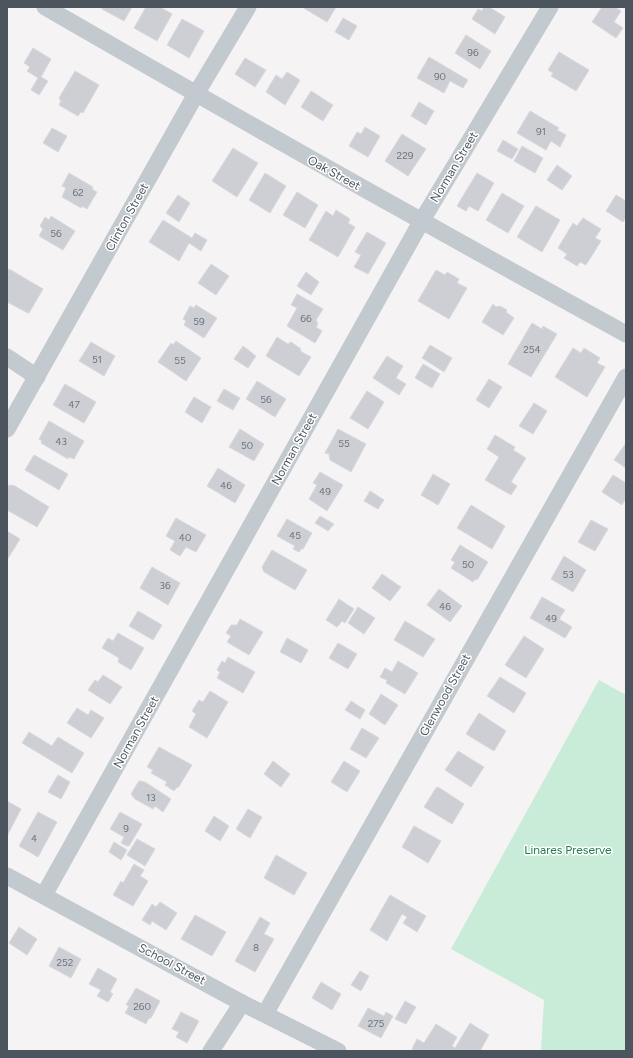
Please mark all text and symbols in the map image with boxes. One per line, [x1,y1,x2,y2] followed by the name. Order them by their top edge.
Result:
[467,46,479,59] house number: 96
[434,70,446,83] house number: 90
[536,125,546,138] house number: 91
[427,129,481,205] street label: Norman Street
[397,149,414,162] house number: 229
[305,153,363,193] street label: Oak Street
[103,180,152,253] street label: Clinton Street
[72,186,84,199] house number: 62
[50,227,62,240] house number: 56
[300,312,312,325] house number: 66
[193,315,205,328] house number: 59
[523,343,541,356] house number: 254
[92,353,102,366] house number: 51
[174,354,186,367] house number: 55
[260,393,272,406] house number: 56
[68,398,80,411] house number: 47
[269,410,320,487] street label: Norman Street
[55,435,67,448] house number: 43
[338,437,350,450] house number: 55
[241,439,253,452] house number: 50
[220,479,232,492] house number: 46
[319,485,331,498] house number: 49
[289,529,301,542] house number: 45
[179,531,191,544] house number: 40
[462,558,474,571] house number: 50
[562,568,574,581] house number: 53
[159,579,171,592] house number: 36
[439,600,451,613] house number: 46
[545,612,557,625] house number: 49
[417,651,474,738] street label: Glenwood Street
[111,693,162,770] street label: Norman Street
[146,791,156,804] house number: 13
[123,822,129,835] house number: 9
[31,832,37,845] house number: 4
[524,843,612,857] park label: Linares Preserve
[136,941,208,988] street label: School Street
[253,941,259,954] house number: 8
[57,956,73,969] house number: 252
[133,1000,151,1013] house number: 260
[368,1017,385,1030] house number: 275

